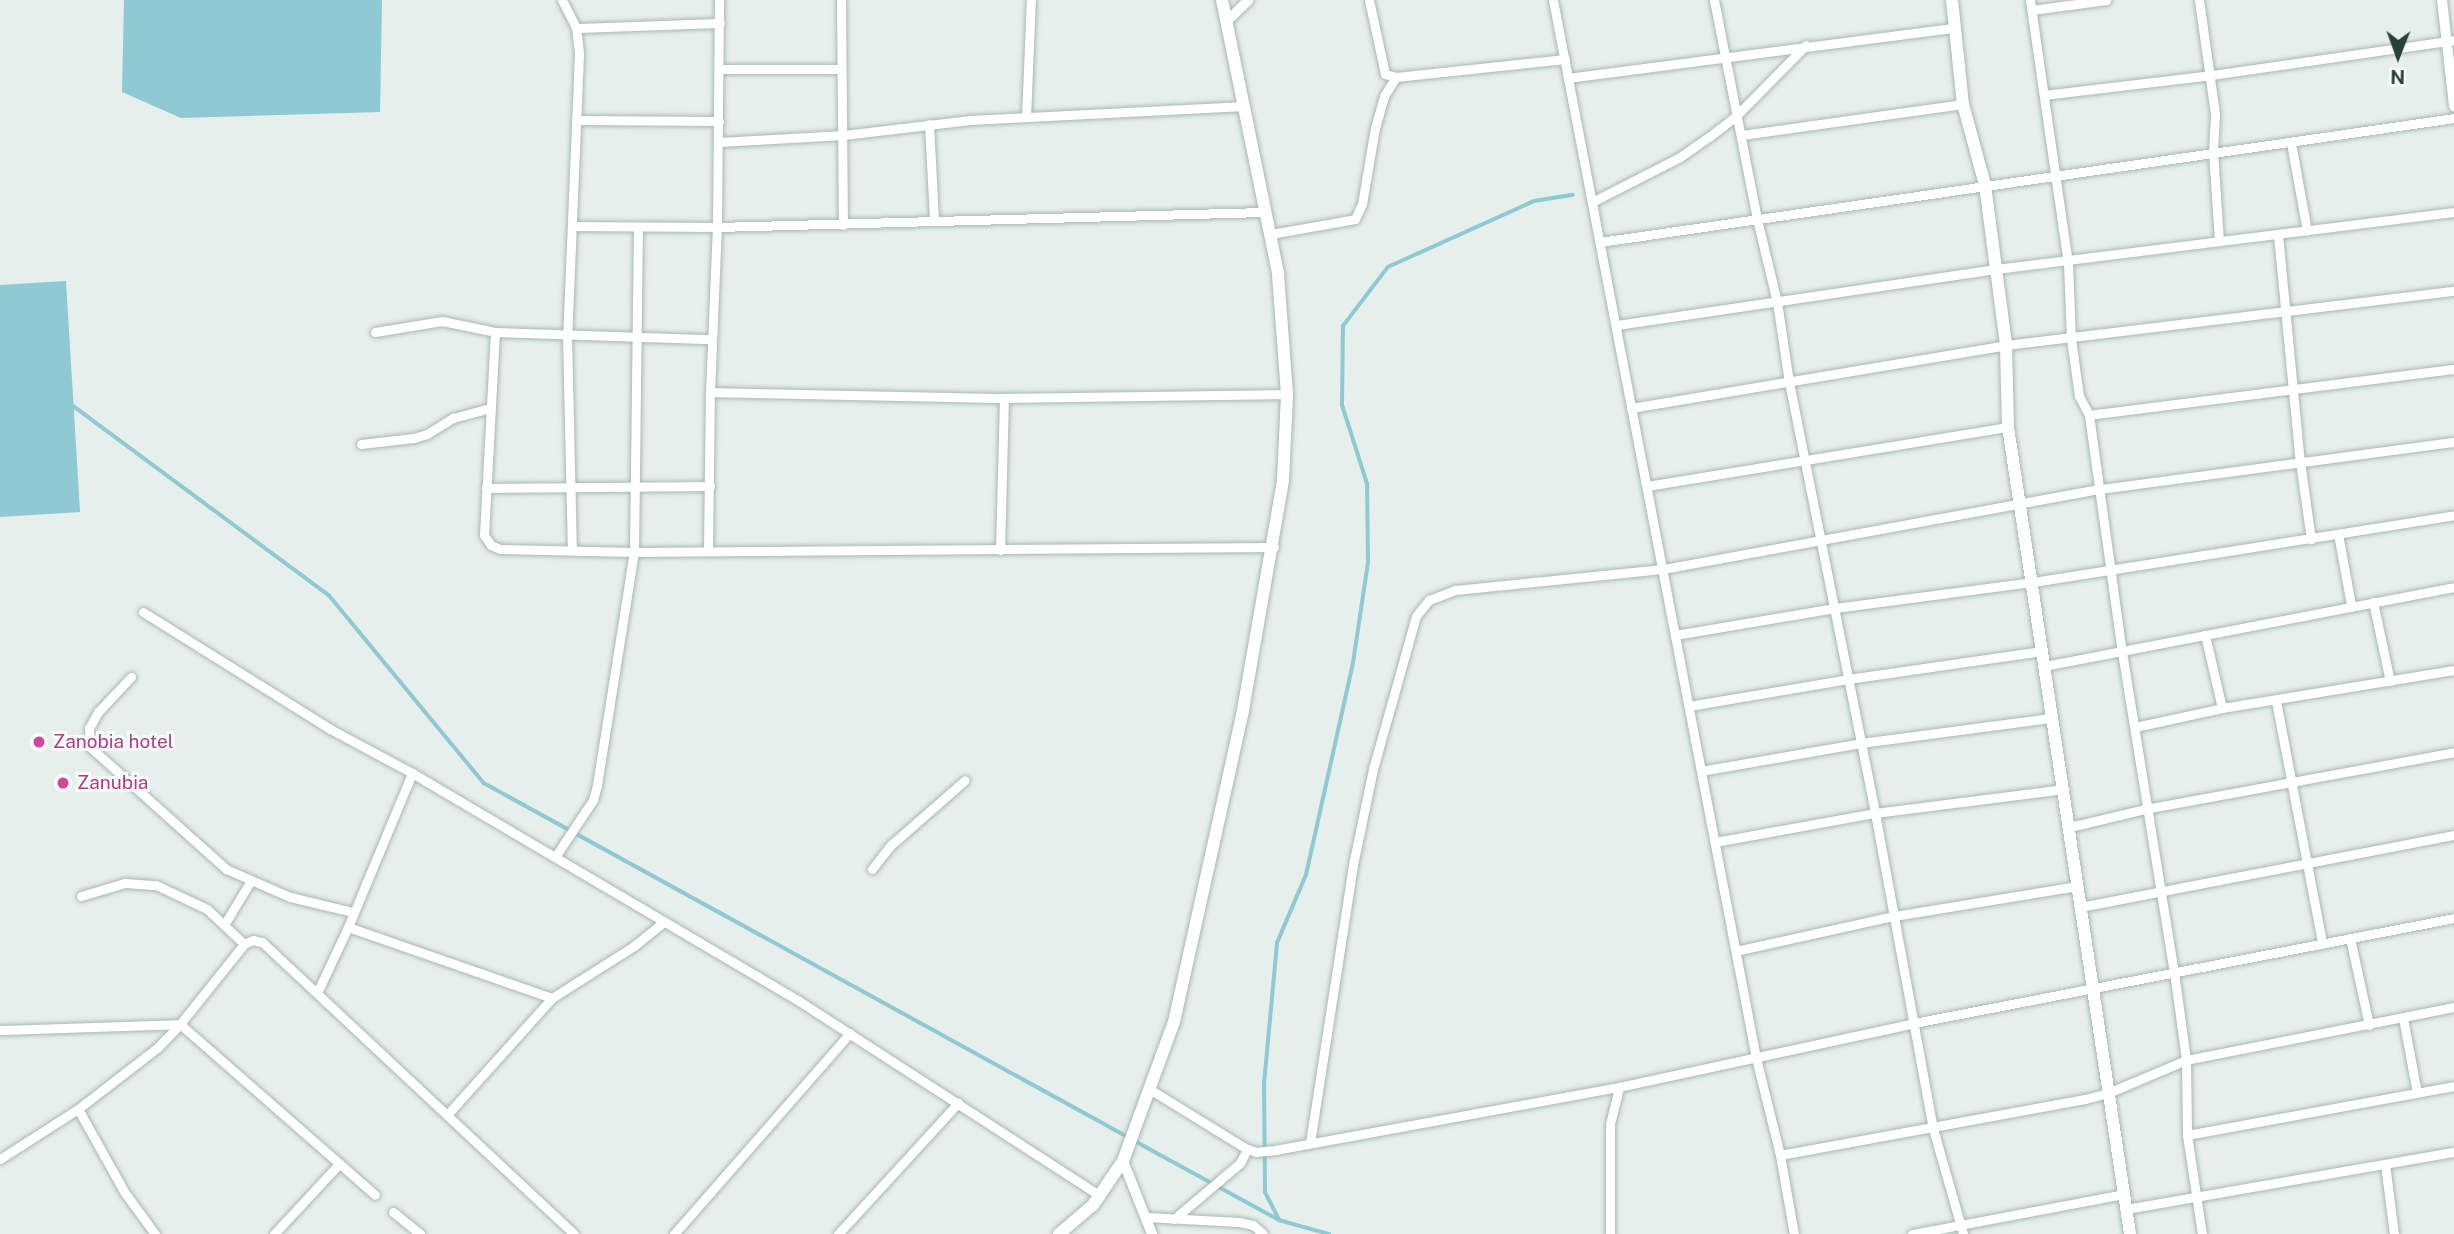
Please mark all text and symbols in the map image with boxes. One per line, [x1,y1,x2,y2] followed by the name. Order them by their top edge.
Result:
[2363,21,2433,91] north arrow
[2390,66,2405,88] text: N
[53,731,173,753] place label: Zanobia hotel
[31,734,47,750] marker: Zanobia hotel
[77,772,148,794] place label: Zanubia
[55,775,71,791] marker: Zanubia

